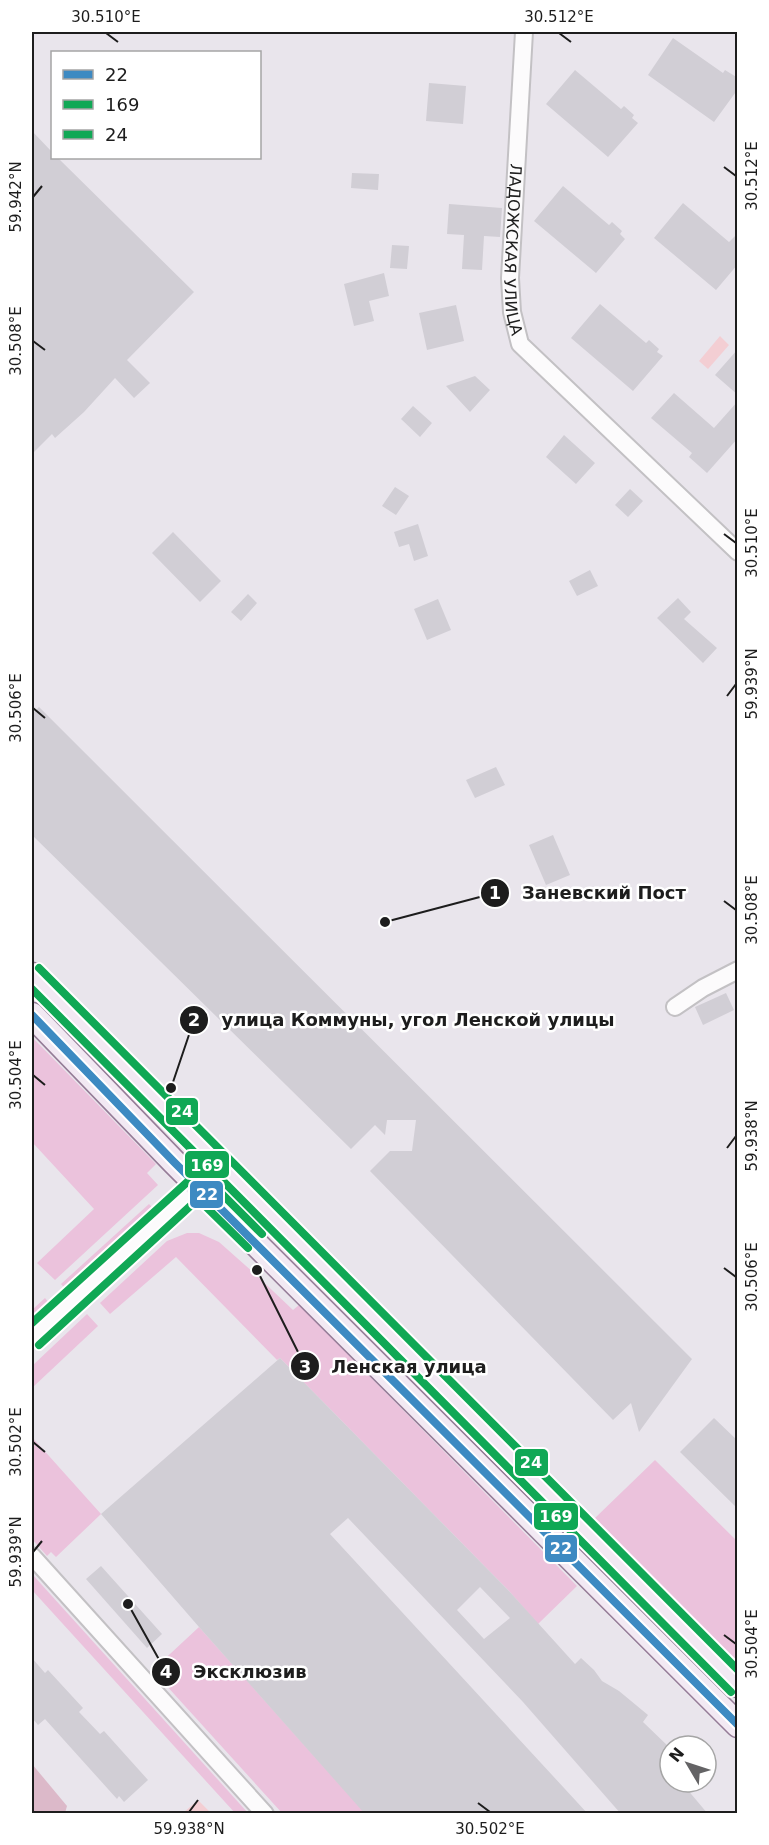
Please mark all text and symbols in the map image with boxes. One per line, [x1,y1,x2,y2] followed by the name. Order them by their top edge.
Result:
[71,8,141,26] text: 30.510°E
[524,8,594,26] text: 30.512°E
[51,51,261,159] legend
[105,64,128,85] text: 22
[105,94,139,115] text: 169
[105,124,128,145] text: 24
[743,141,761,211] text: 30.512°E
[7,161,25,233] text: 59.942°N
[500,163,527,337] street label: ЛАДОЖСКАЯ УЛИЦА
[7,306,25,376] text: 30.508°E
[743,508,761,578] text: 30.510°E
[743,648,761,720] text: 59.939°N
[7,673,25,743] text: 30.506°E
[480,875,698,911] callout: Заневский Пост
[743,875,761,945] text: 30.508°E
[489,882,501,903] text: 1
[522,882,687,903] text: Заневский Пост
[179,1002,626,1038] callout: улица Коммуны, угол Ленской улицы
[188,1009,200,1030] text: 2
[221,1009,615,1030] text: улица Коммуны, угол Ленской улицы
[7,1040,25,1110] text: 30.504°E
[165,1097,199,1126] line badge: 24
[743,1100,761,1172] text: 59.938°N
[171,1102,193,1121] text: 24
[184,1150,230,1179] line badge: 169
[190,1156,224,1175] text: 169
[189,1180,224,1209] line badge: 22
[196,1185,218,1204] text: 22
[743,1242,761,1312] text: 30.506°E
[290,1348,499,1384] callout: Ленская улица
[299,1356,311,1377] text: 3
[331,1356,487,1377] text: Ленская улица
[7,1407,25,1477] text: 30.502°E
[514,1448,549,1477] line badge: 24
[520,1453,542,1472] text: 24
[533,1502,579,1531] line badge: 169
[539,1507,573,1526] text: 169
[7,1516,25,1588] text: 59.939°N
[544,1534,578,1563] line badge: 22
[550,1539,572,1558] text: 22
[743,1609,761,1679] text: 30.504°E
[151,1654,319,1690] callout: Эксклюзив
[160,1661,172,1682] text: 4
[193,1661,307,1682] text: Эксклюзив
[658,1734,718,1794] north arrow
[665,1744,688,1766] text: N
[153,1820,225,1838] text: 59.938°N
[455,1820,525,1838] text: 30.502°E

